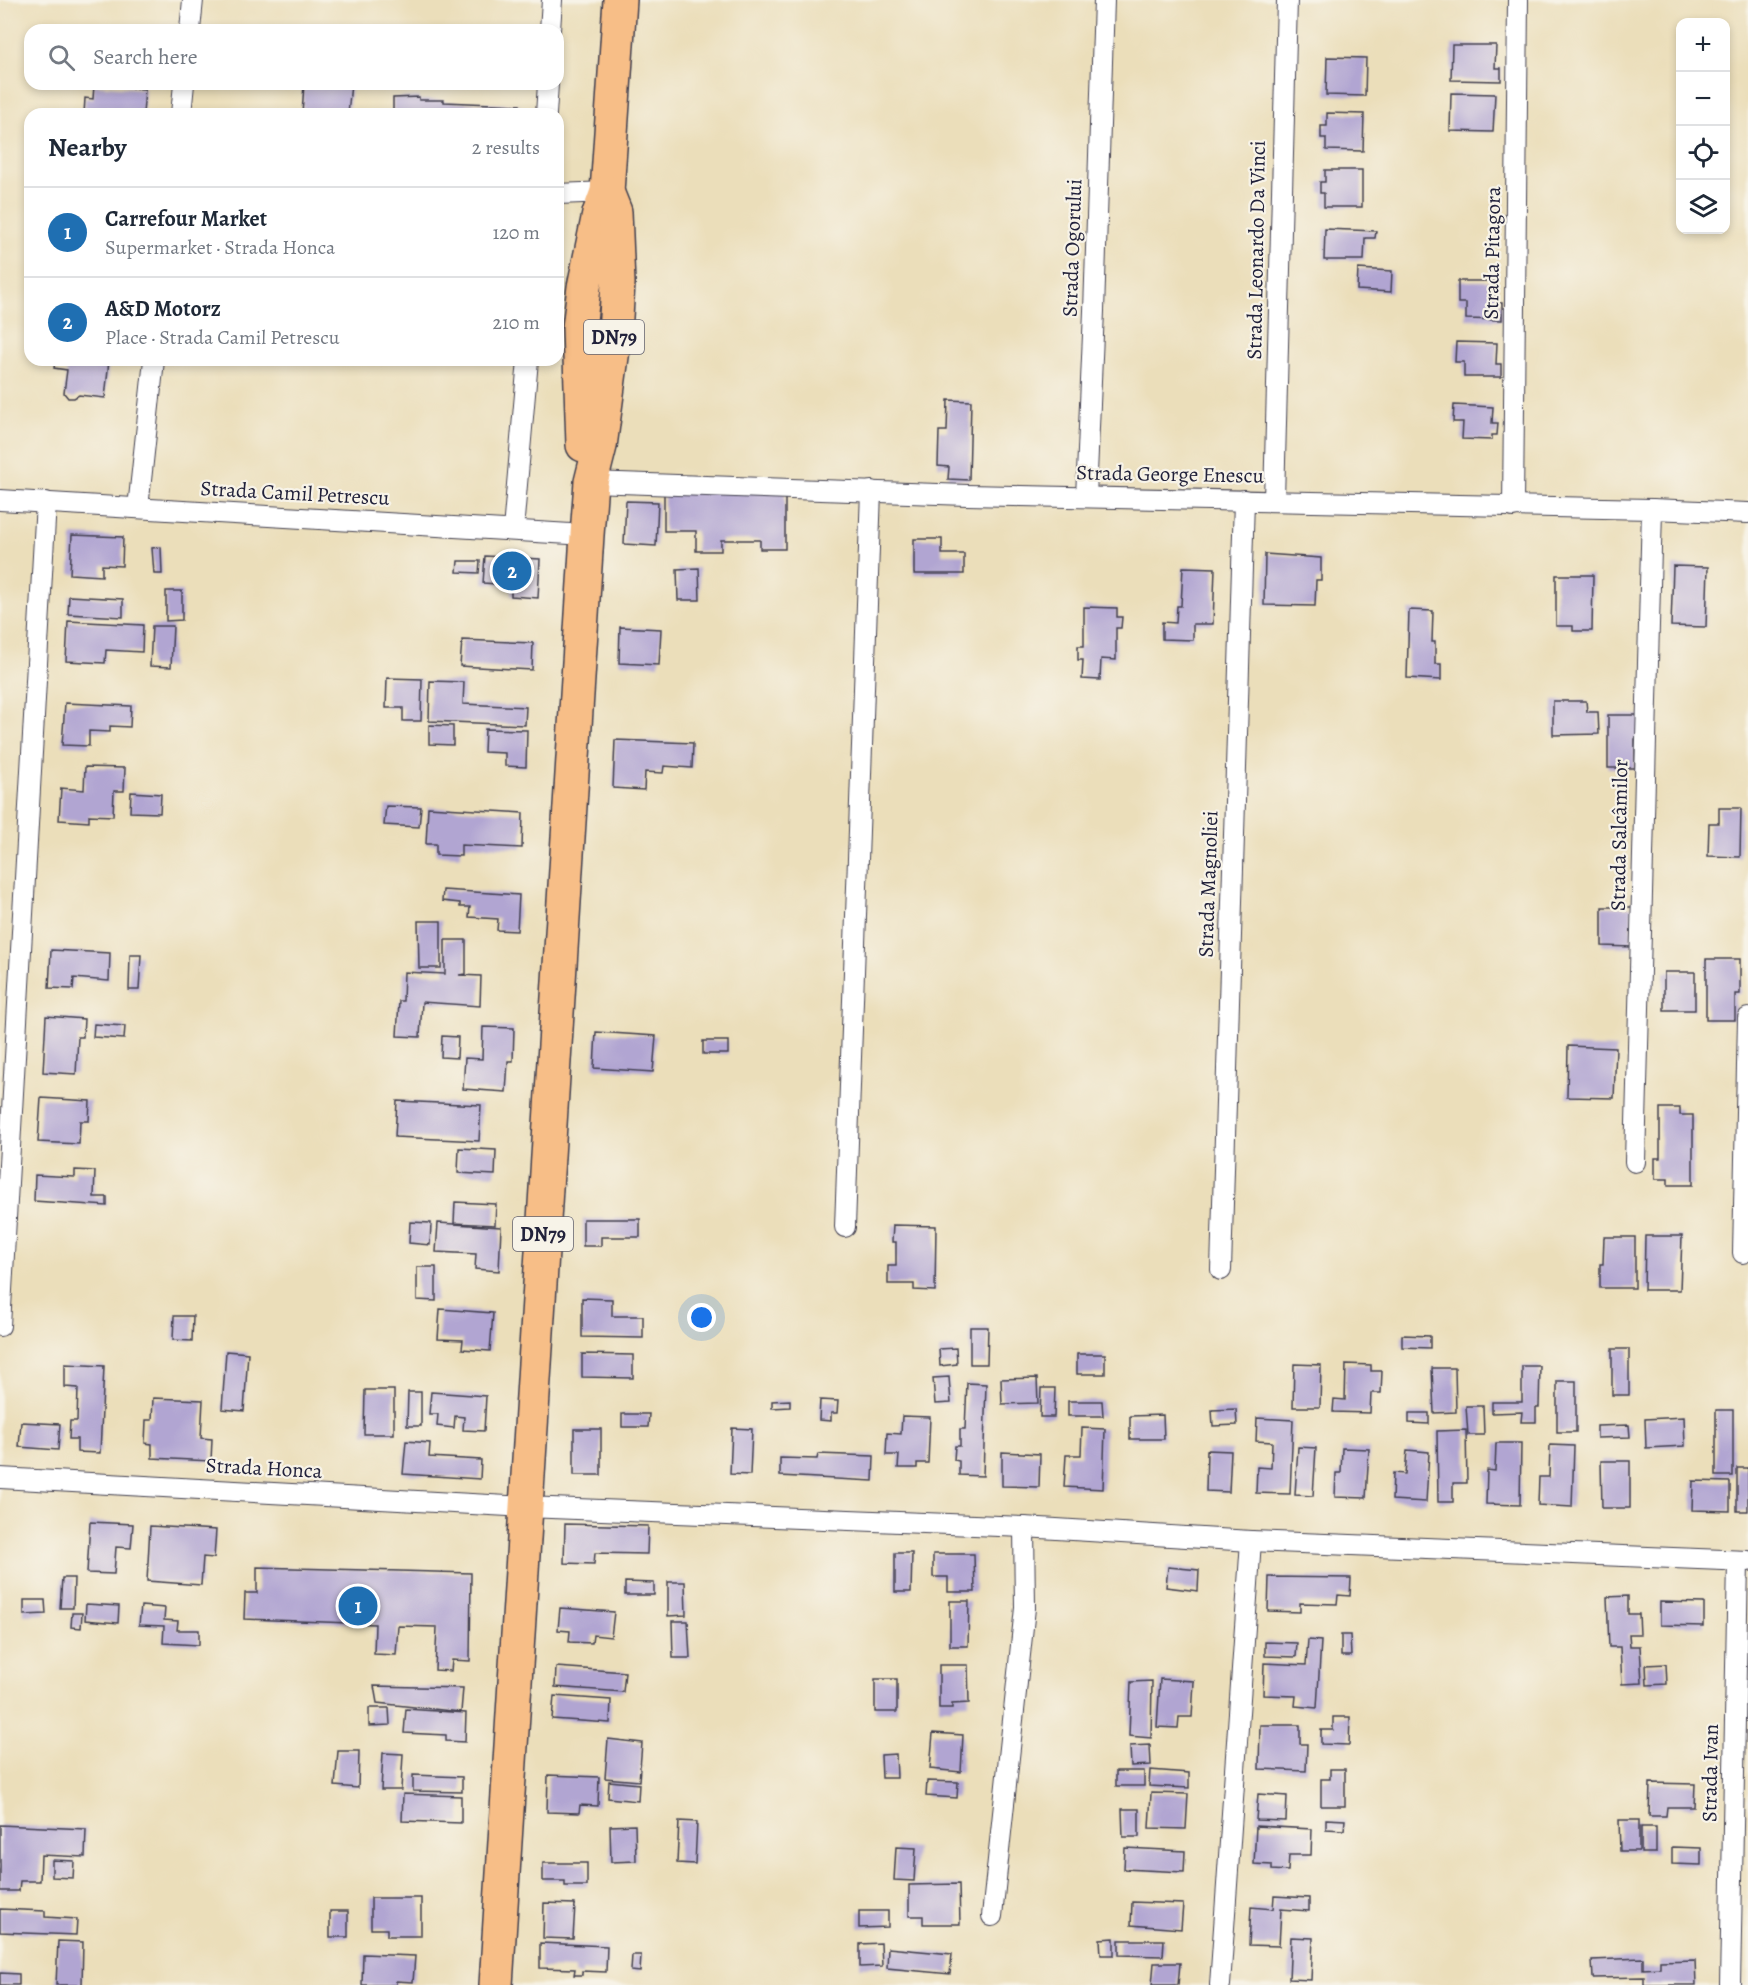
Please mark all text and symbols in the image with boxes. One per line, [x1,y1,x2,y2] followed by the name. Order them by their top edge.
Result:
[1676,18,1730,234] map controls
[1676,18,1730,72] button: +
[24,24,564,90] search box
[45,41,78,74] icon: search
[93,42,198,72] text: Search here
[1676,72,1730,126] button: −
[1676,126,1730,180] button: locate
[48,130,127,165] text: Nearby
[472,134,540,161] text: 2 results
[1240,140,1272,360] street label: Strada Leonardo Da Vinci
[1056,178,1088,318] street label: Strada Ogorului
[1676,180,1730,234] button: layers
[1477,186,1507,320] street label: Strada Pitagora
[105,204,267,234] text: Carrefour Market
[64,219,71,246] text: 1
[492,219,540,246] text: 120 m
[105,234,335,261] text: Supermarket · Strada Honca
[105,294,221,324] text: A&D Motorz
[63,309,72,336] text: 2
[492,309,540,336] text: 210 m
[584,320,644,354] road number: DN79
[105,324,340,351] text: Place · Strada Camil Petrescu
[1076,458,1265,490] street label: Strada George Enescu
[200,474,391,512] street label: Strada Camil Petrescu
[492,548,532,594] pin: 2
[1604,759,1634,911] street label: Strada Salcâmilor
[1191,810,1225,958] street label: Strada Magnoliei
[513,1217,573,1251] road number: DN79
[687,1303,716,1332] your location
[205,1451,323,1485] street label: Strada Honca
[338,1584,378,1628] pin: 1
[1695,1724,1725,1822] street label: Strada Ivan

